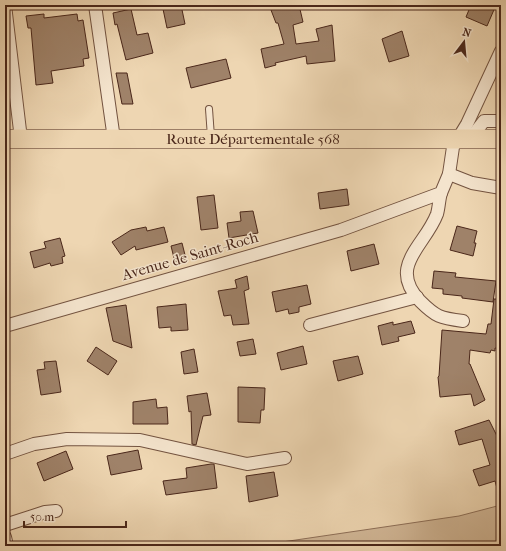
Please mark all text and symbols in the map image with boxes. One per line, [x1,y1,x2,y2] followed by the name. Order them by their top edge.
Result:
[444,22,484,62] north arrow
[461,25,473,40] text: N
[166,130,340,148] street label: Route Départementale 568
[119,228,261,284] street label: Avenue de Saint-Roch
[24,503,126,529] scale bar
[30,510,54,524] text: 50 m

